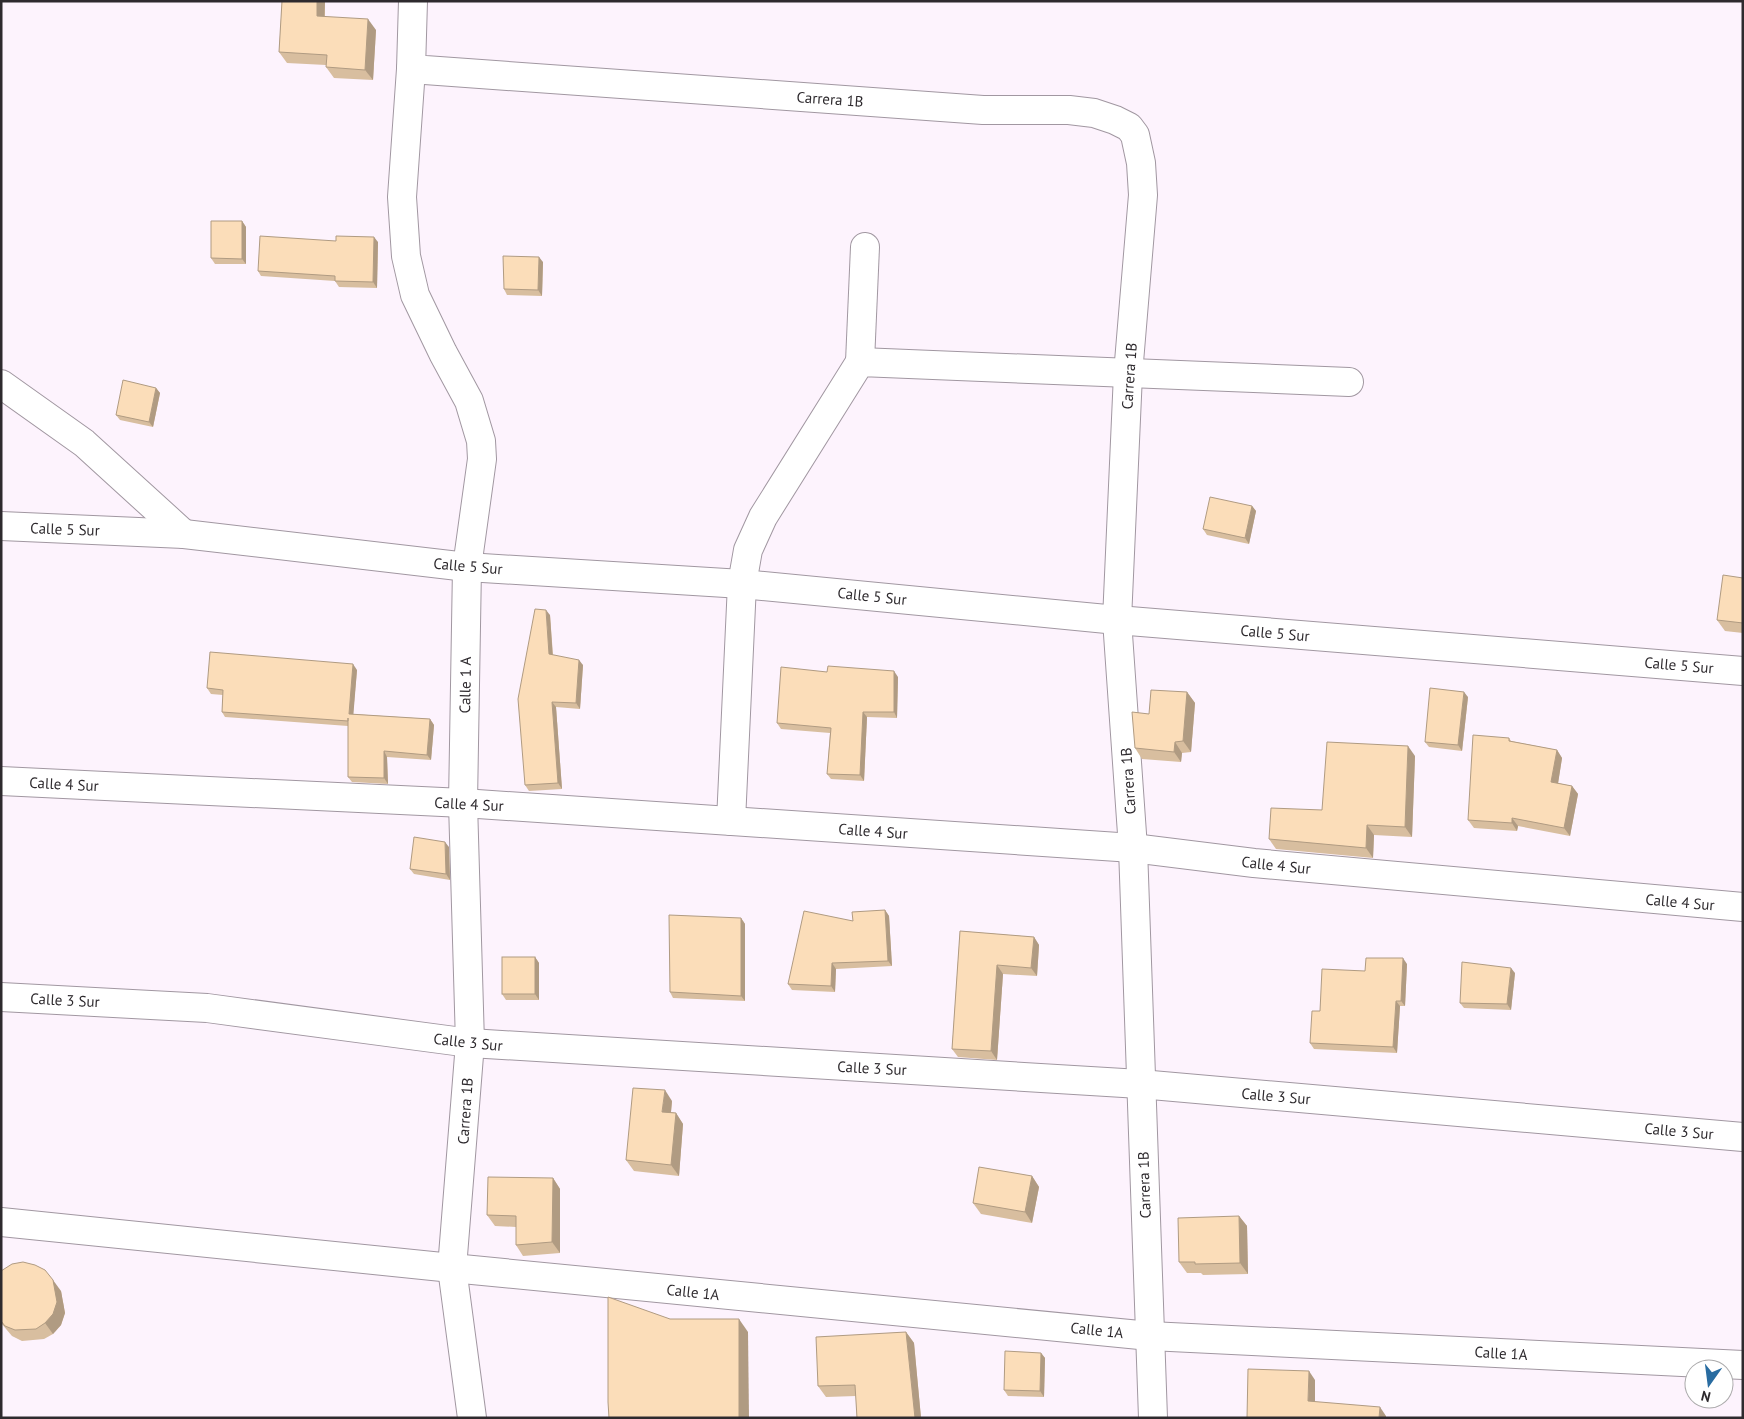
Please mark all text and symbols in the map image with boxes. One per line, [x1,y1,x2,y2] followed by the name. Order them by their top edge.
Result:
[796,87,864,111] street label: Carrera 1B
[1117,342,1141,410] street label: Carrera 1B
[30,518,100,540] street label: Calle 5 Sur
[433,554,503,578] street label: Calle 5 Sur
[836,583,908,609] street label: Calle 5 Sur
[1240,621,1310,645] street label: Calle 5 Sur
[1644,653,1714,677] street label: Calle 5 Sur
[455,656,475,713] street label: Calle 1 A
[1116,747,1140,815] street label: Carrera 1B
[29,773,99,795] street label: Calle 4 Sur
[434,793,504,815] street label: Calle 4 Sur
[838,819,908,843] street label: Calle 4 Sur
[1240,852,1312,878] street label: Calle 4 Sur
[1645,890,1715,914] street label: Calle 4 Sur
[30,989,100,1011] street label: Calle 3 Sur
[432,1029,504,1055] street label: Calle 3 Sur
[837,1057,907,1079] street label: Calle 3 Sur
[453,1077,477,1145] street label: Carrera 1B
[1241,1084,1311,1108] street label: Calle 3 Sur
[1644,1119,1714,1143] street label: Calle 3 Sur
[1133,1151,1155,1219] street label: Carrera 1B
[666,1280,721,1304] street label: Calle 1A
[1070,1318,1125,1342] street label: Calle 1A
[1474,1342,1528,1364] street label: Calle 1A
[1684,1359,1734,1409] north arrow
[1699,1387,1712,1406] text: N

